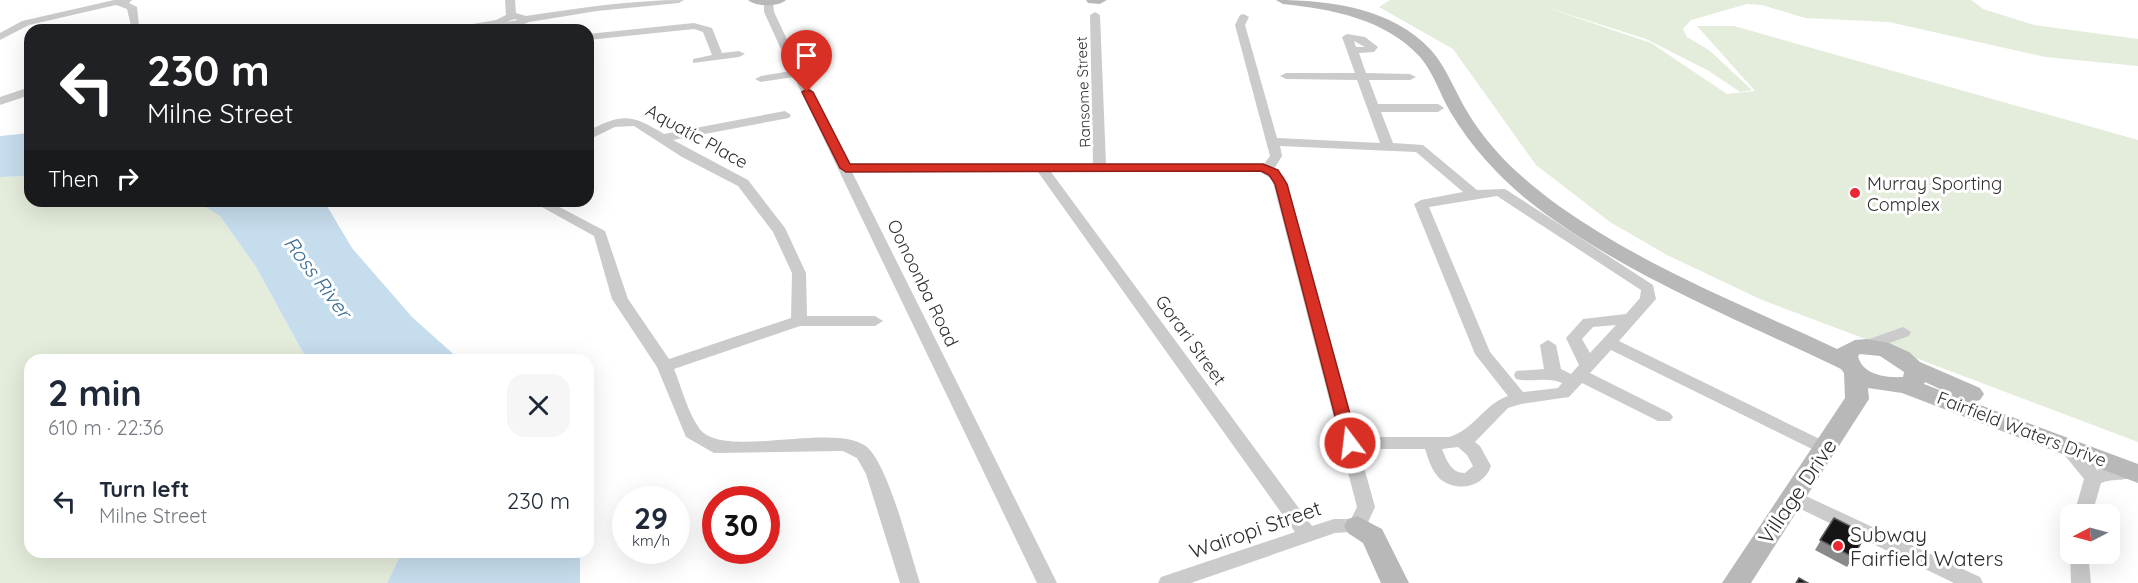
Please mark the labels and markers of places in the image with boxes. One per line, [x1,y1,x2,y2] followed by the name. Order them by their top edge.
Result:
[781,30,832,92] pin
[1867,172,2002,216] place label: Murray Sporting Complex
[1848,186,1862,200] marker: Murray Sporting Complex
[1850,521,2003,571] place label: Subway Fairfield Waters
[1831,539,1845,553] marker: Subway Fairfield Waters

